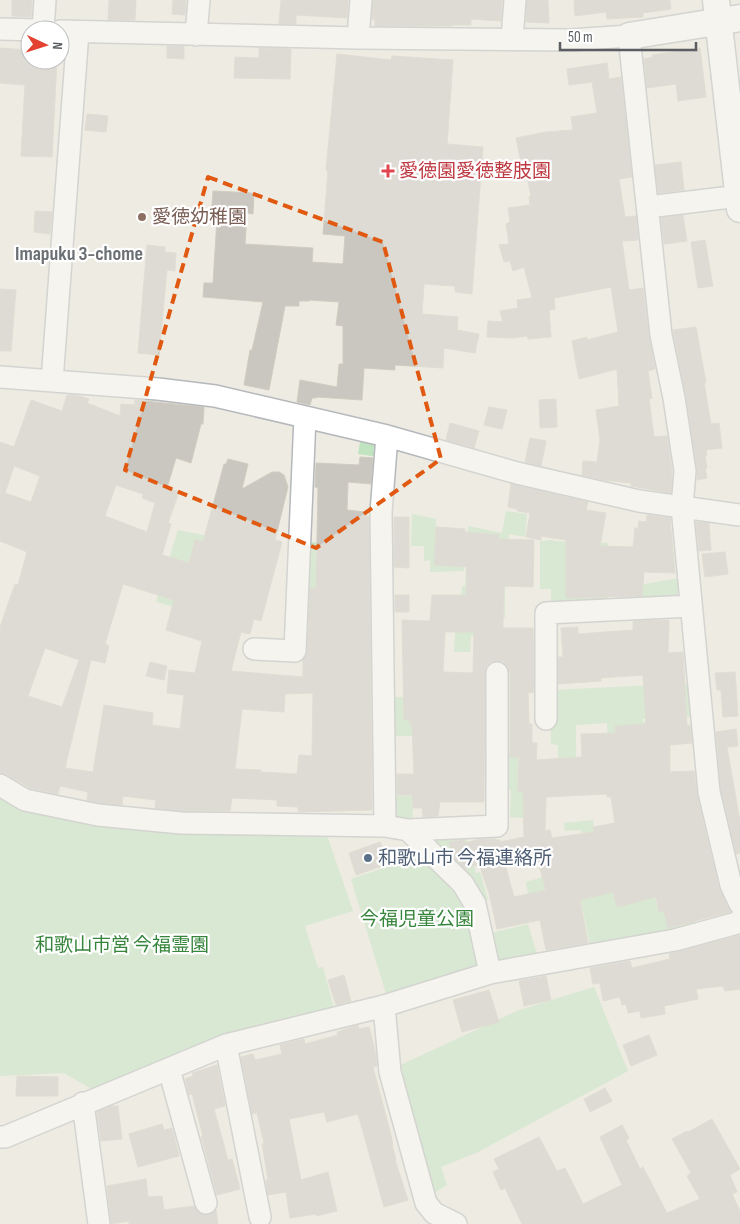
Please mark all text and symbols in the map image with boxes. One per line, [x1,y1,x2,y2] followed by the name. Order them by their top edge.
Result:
[20,20,70,70] north arrow
[560,20,696,52] scale bar
[568,28,593,47] text: 50 m
[49,42,66,50] text: N
[399,160,551,183] place label: 愛徳園愛徳整肢園
[381,164,395,178] marker: 愛徳園愛徳整肢園
[152,206,247,229] place label: 愛徳幼稚園
[136,211,148,223] marker: 愛徳幼稚園
[15,242,143,266] district label: Imapuku 3-chome
[378,847,552,870] place label: 和歌山市 今福連絡所
[362,852,374,864] marker: 和歌山市 今福連絡所
[360,908,474,931] park label: 今福児童公園
[35,934,209,957] park label: 和歌山市営 今福霊園

